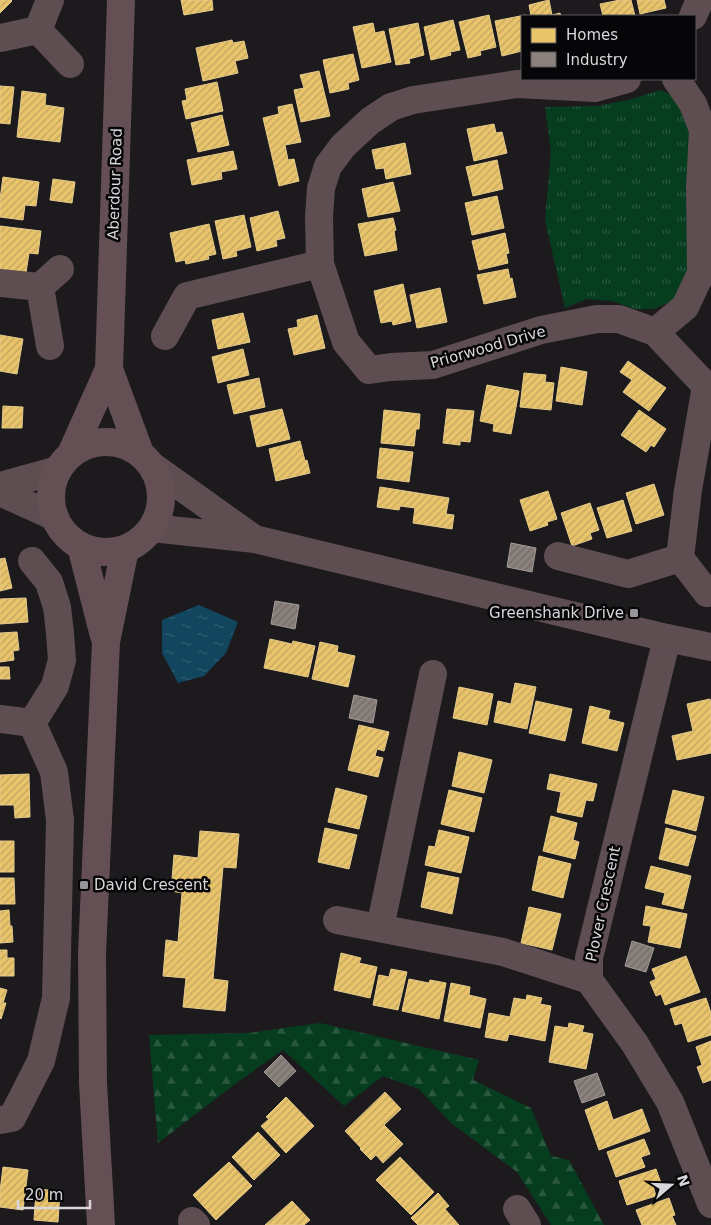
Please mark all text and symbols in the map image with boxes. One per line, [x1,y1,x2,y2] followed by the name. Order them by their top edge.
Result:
[521,15,696,80] legend
[566,26,618,44] text: Homes
[566,51,628,69] text: Industry
[104,128,126,240] street label: Aberdour Road
[428,322,548,372] street label: Priorwood Drive
[489,604,624,622] place label: Greenshank Drive
[628,607,640,619] marker: Greenshank Drive
[582,844,624,963] street label: Plover Crescent
[94,876,208,894] place label: David Crescent
[78,879,90,891] marker: David Crescent
[646,1160,696,1210] north arrow
[674,1173,693,1189] text: N
[18,1178,90,1210] scale bar
[25,1186,63,1204] text: 20 m

